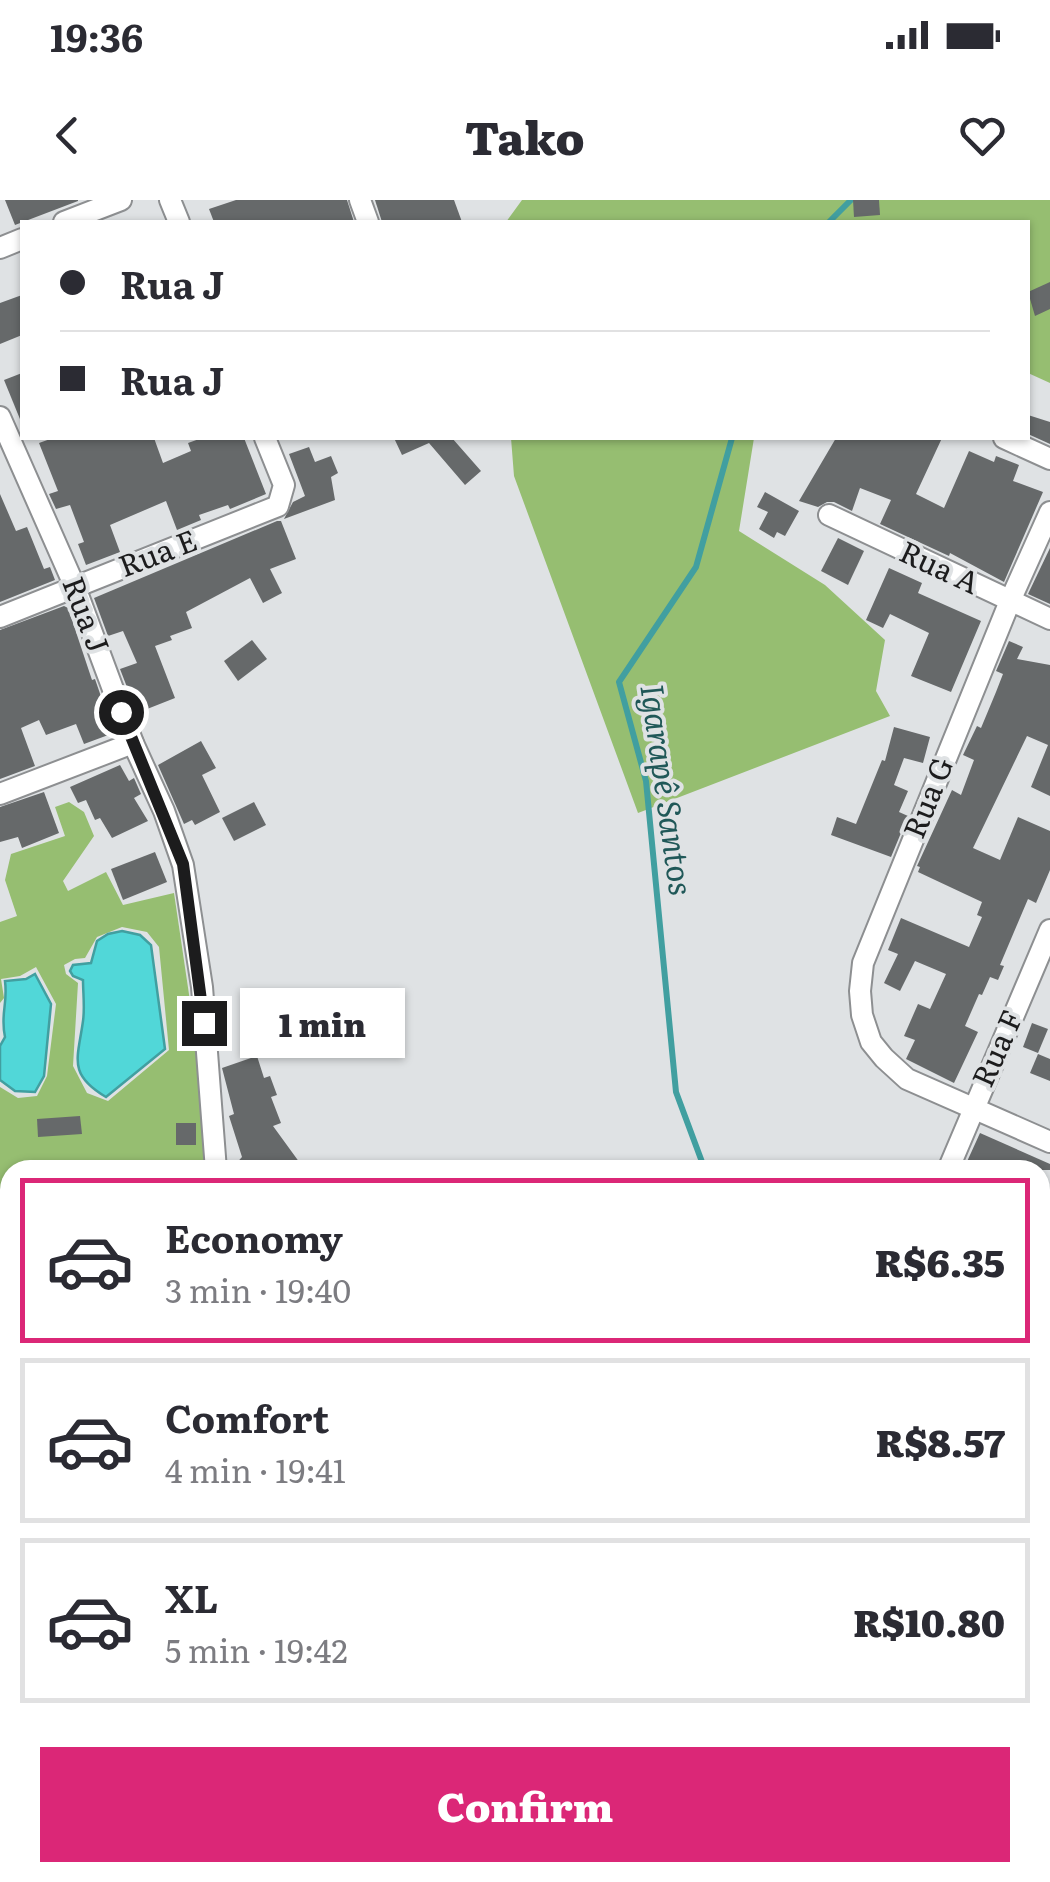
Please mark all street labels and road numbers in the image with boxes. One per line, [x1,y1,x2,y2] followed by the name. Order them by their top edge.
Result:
[111,516,202,586] street label: Rua E
[893,528,987,603] street label: Rua A
[53,569,122,658] street label: Rua J
[890,750,962,844] street label: Rua G
[959,1002,1032,1093] street label: Rua F

